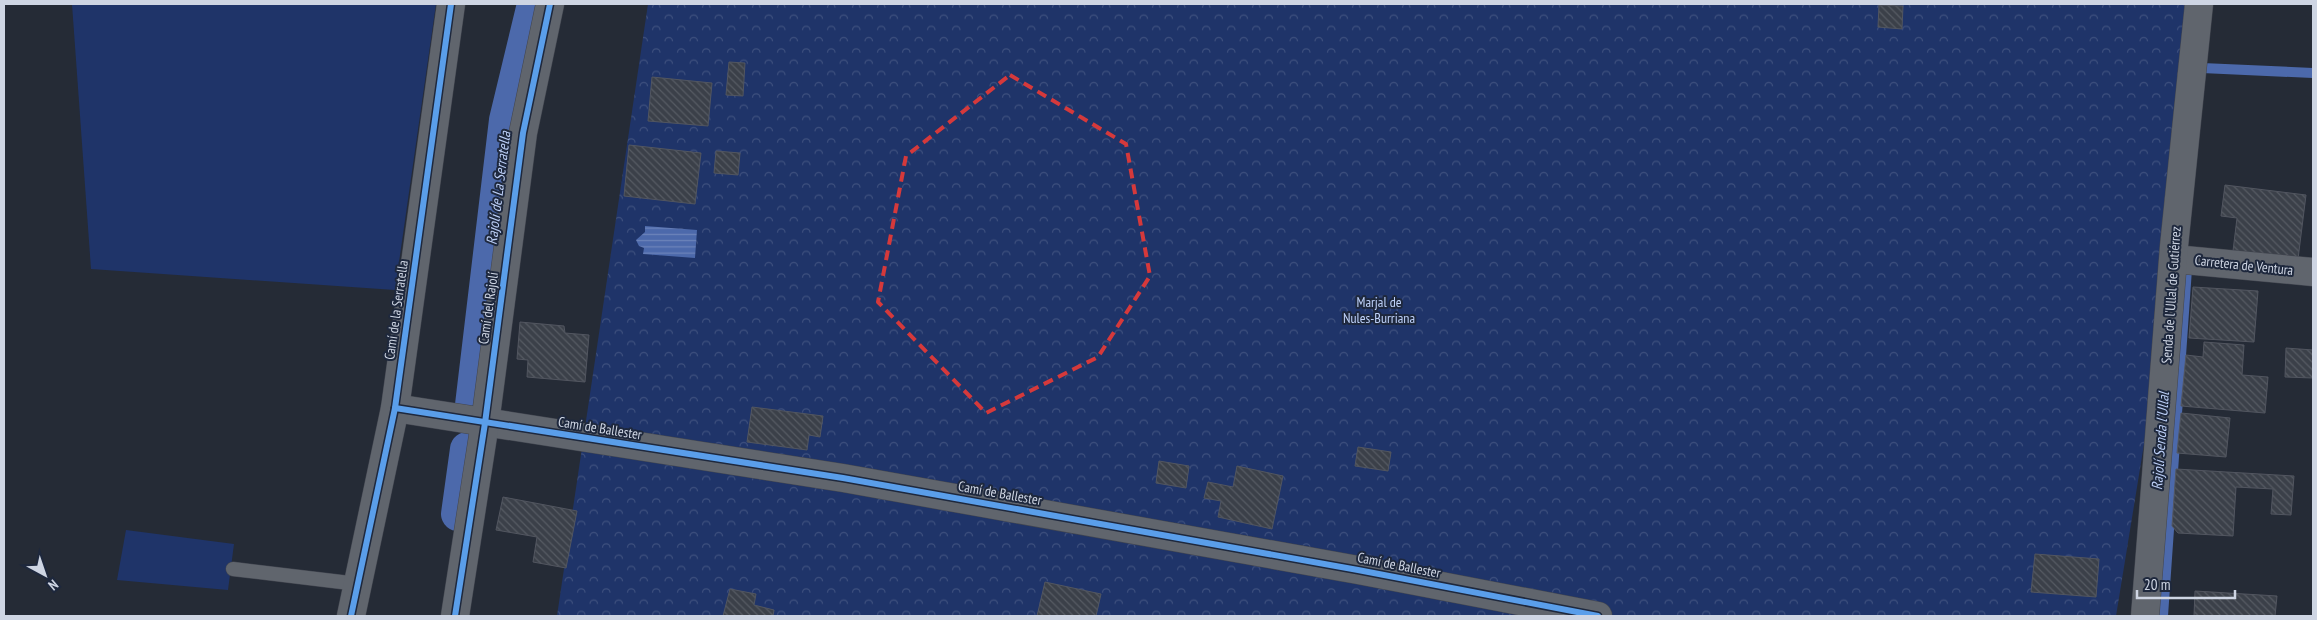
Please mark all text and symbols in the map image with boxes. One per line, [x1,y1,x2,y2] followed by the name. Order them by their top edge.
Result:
[482,129,514,246] water label: Rajolí de La Serratella
[2157,226,2185,364] street label: Senda de l'Ullal de Gutiérrez
[2194,251,2294,279] street label: Carretera de Ventura
[380,259,412,361] street label: Camí de la Serratella
[474,271,502,345] street label: Camí del Rajolí
[1343,293,1415,327] park label: Marjal de Nules-Burriana
[2147,390,2173,491] water label: Rajolí Senda l'Ullal
[557,413,643,444] street label: Camí de Ballester
[957,477,1043,509] street label: Camí de Ballester
[1356,548,1442,582] street label: Camí de Ballester
[20,550,70,600] north arrow
[2137,568,2234,600] scale bar
[2144,575,2170,594] text: 20 m
[45,576,62,594] text: N

